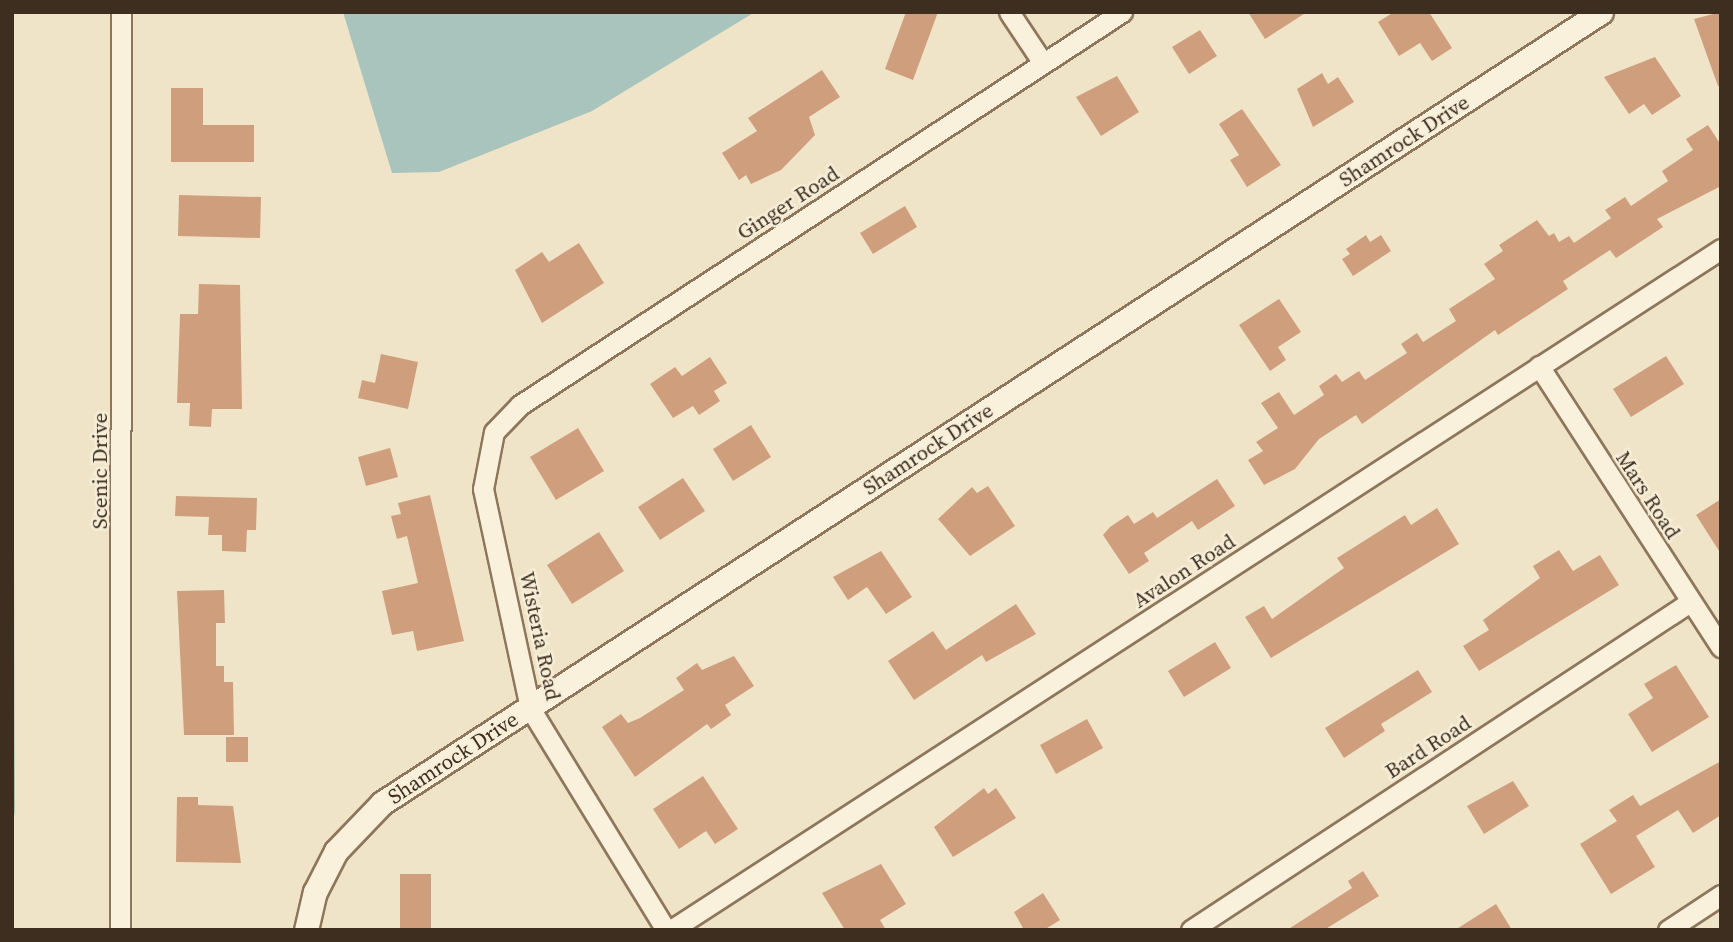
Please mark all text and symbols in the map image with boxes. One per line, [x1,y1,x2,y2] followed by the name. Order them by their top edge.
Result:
[1334,90,1474,192] street label: Shamrock Drive
[732,161,844,245] street label: Ginger Road
[858,398,998,500] street label: Shamrock Drive
[87,413,113,529] street label: Scenic Drive
[1610,446,1686,544] street label: Mars Road
[1128,529,1240,613] street label: Avalon Road
[514,569,566,703] street label: Wisteria Road
[383,707,523,809] street label: Shamrock Drive
[1381,710,1475,784] street label: Bard Road

